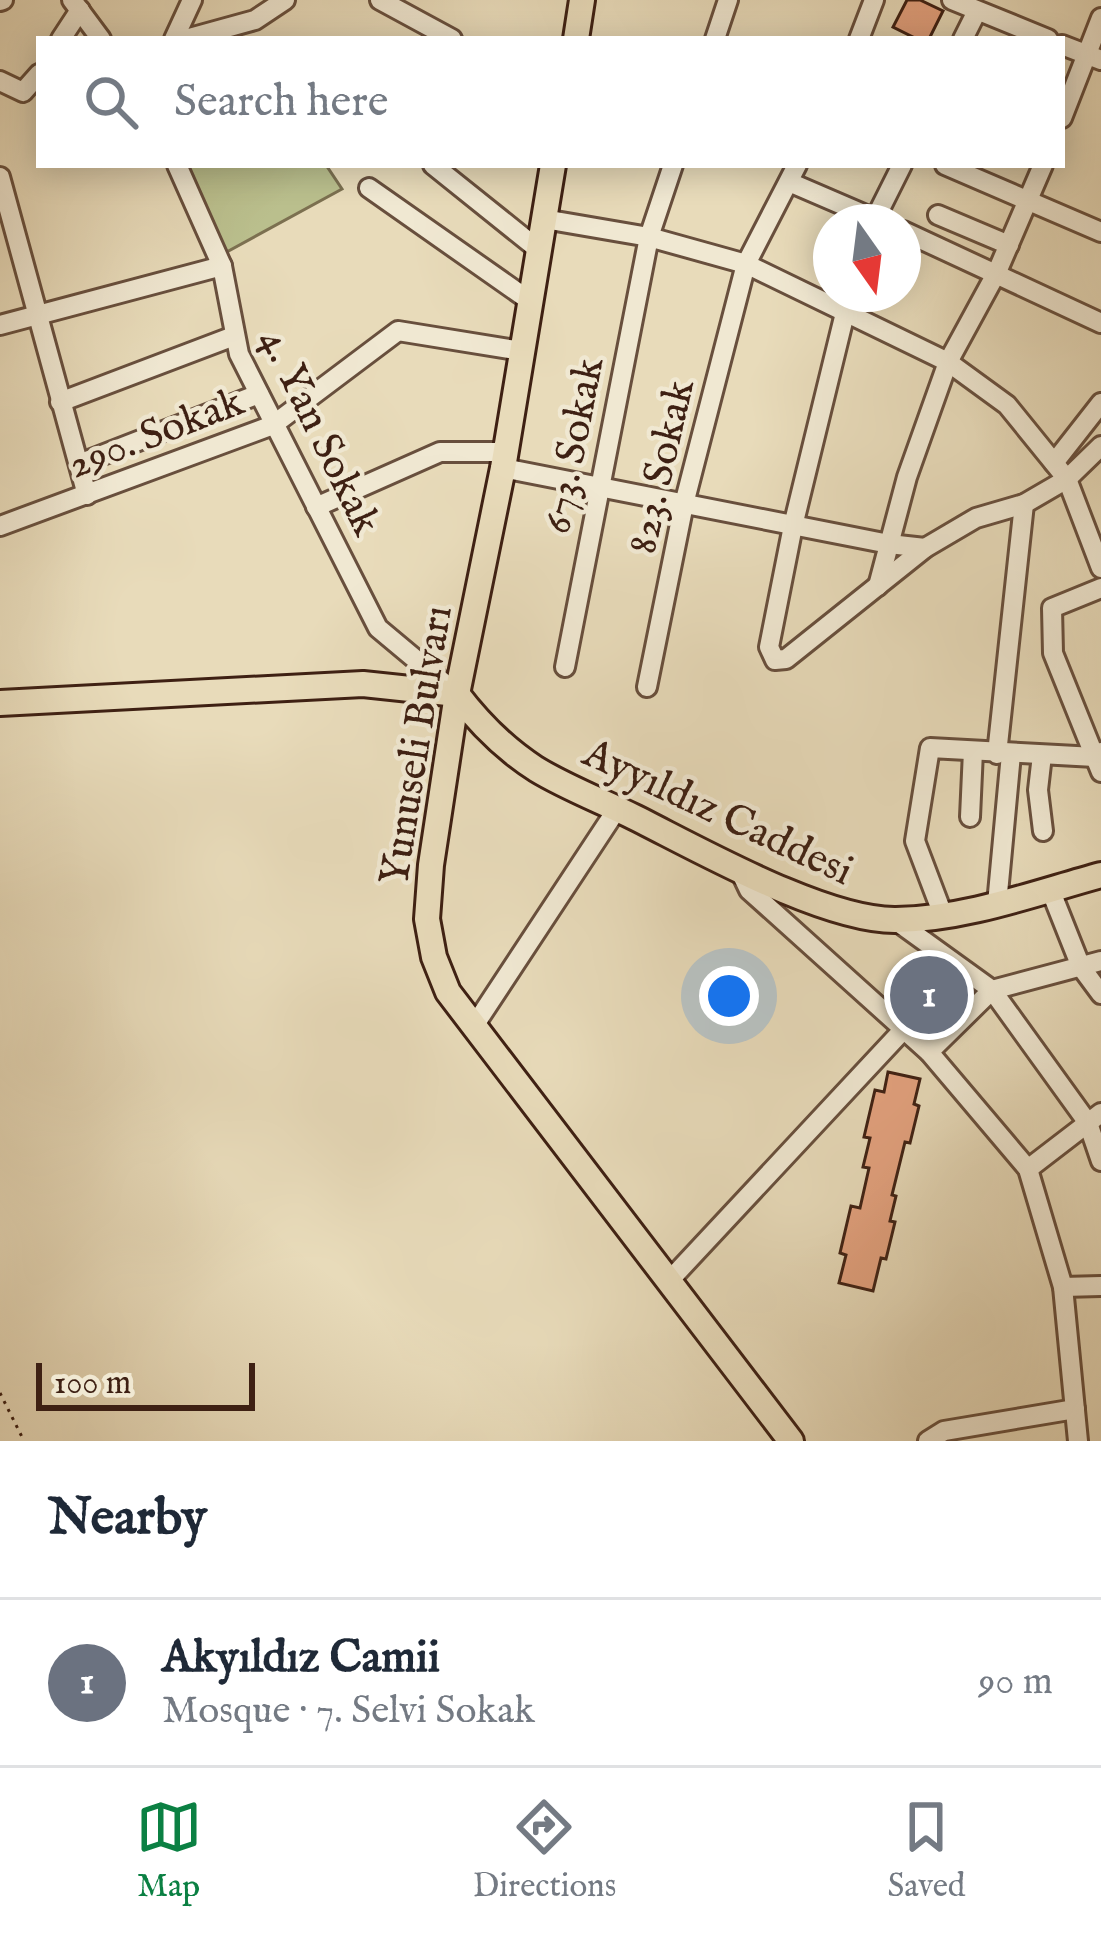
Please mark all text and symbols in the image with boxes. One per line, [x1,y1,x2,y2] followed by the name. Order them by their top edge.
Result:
[36,36,1065,168] search box
[78,69,144,135] icon: search
[174,74,388,131] text: Search here
[813,204,921,312] north arrow
[246,320,392,545] street label: 4. Yan Sokak
[531,353,618,538] street label: 673. Sokak
[617,374,708,559] street label: 823. Sokak
[61,376,252,492] street label: 290. Sokak
[369,602,466,889] street label: Yunuseli Bulvarı
[573,727,861,899] street label: Ayyıldız Caddesi
[890,950,968,1040] pin: 1
[699,966,759,1026] your location
[36,1357,255,1410] scale bar
[54,1363,131,1405] text: 100 m
[48,1487,207,1552] text: Nearby
[162,1630,440,1687] text: Akyıldız Camii
[80,1658,94,1707] text: 1
[978,1658,1053,1707] text: 90 m
[162,1687,535,1736] text: Mosque · 7. Selvi Sokak
[136,1794,202,1908] tab: Map
[473,1794,616,1908] tab: Directions
[887,1794,965,1908] tab: Saved

